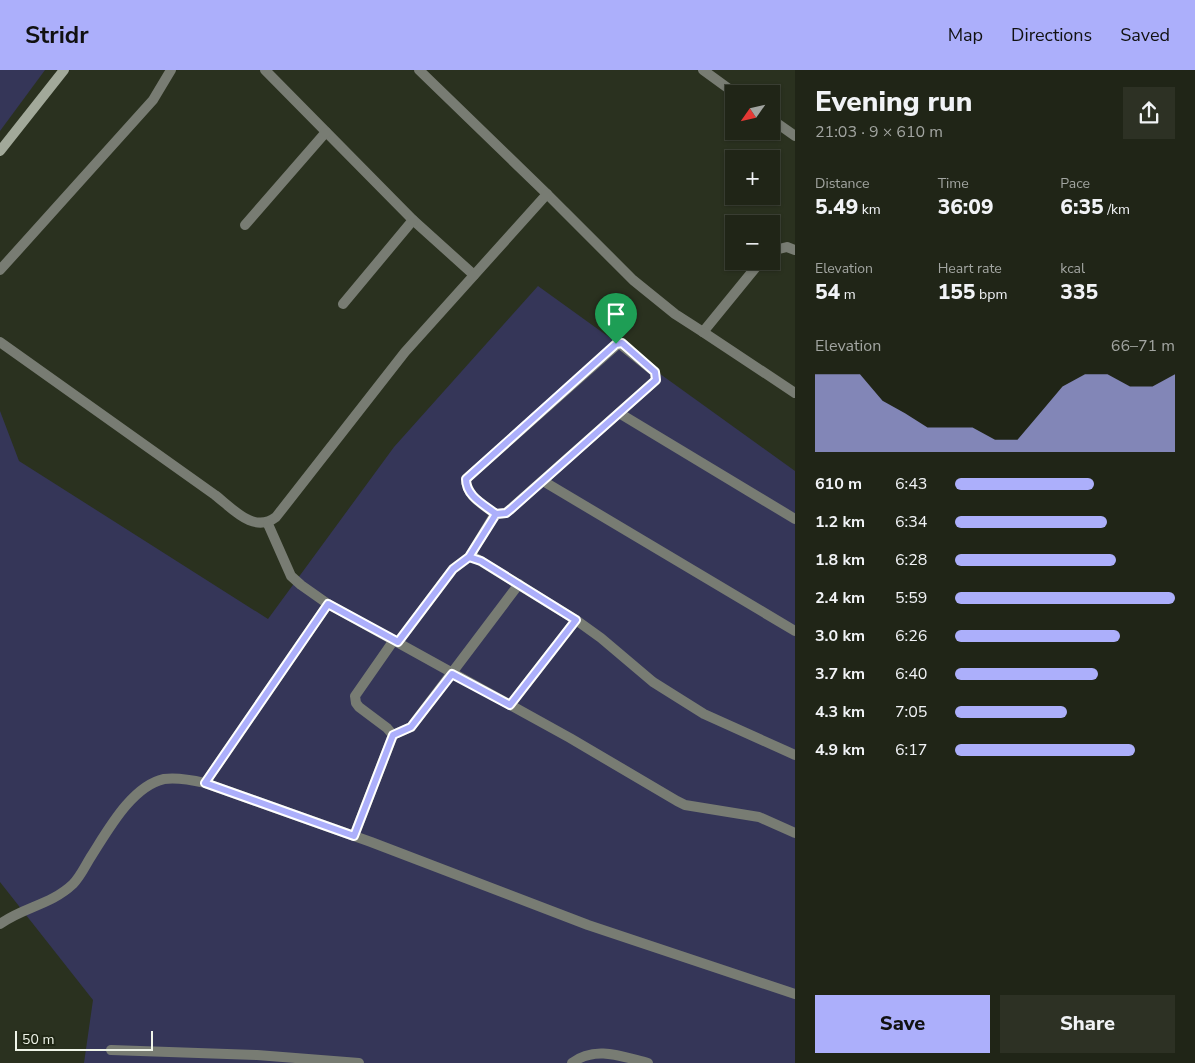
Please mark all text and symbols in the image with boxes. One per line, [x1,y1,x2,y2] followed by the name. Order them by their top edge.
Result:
[25,19,89,51] text: Stridr
[948,23,983,47] text: Map
[1011,23,1092,47] text: Directions
[1120,23,1170,47] text: Saved
[815,83,972,121] text: Evening run
[725,85,780,140] north arrow
[725,85,780,270] map controls
[1123,87,1175,139] button: share
[815,121,943,143] text: 21:03 · 9 × 610 m
[725,150,780,205] button: +
[815,174,869,193] text: Distance
[938,174,969,193] text: Time
[1060,174,1090,193] text: Pace
[815,193,858,221] text: 5.49
[938,193,994,221] text: 36:09
[1060,193,1104,221] text: 6:35
[858,200,881,219] text: km
[1104,200,1130,219] text: /km
[725,215,780,270] button: −
[815,259,873,278] text: Elevation
[938,259,1002,278] text: Heart rate
[1060,259,1085,278] text: kcal
[815,278,840,306] text: 54
[938,278,975,306] text: 155
[1060,278,1098,306] text: 335
[840,285,856,304] text: m
[975,285,1007,304] text: bpm
[595,293,637,344] pin
[602,300,630,328] icon: arrive
[815,335,881,357] text: Elevation
[1111,335,1175,357] text: 66–71 m
[815,473,862,495] text: 610 m
[895,473,927,495] text: 6:43
[815,511,865,533] text: 1.2 km
[895,511,927,533] text: 6:34
[815,549,865,571] text: 1.8 km
[895,549,927,571] text: 6:28
[815,587,865,609] text: 2.4 km
[895,587,927,609] text: 5:59
[815,625,865,647] text: 3.0 km
[895,625,927,647] text: 6:26
[815,663,865,685] text: 3.7 km
[895,663,927,685] text: 6:40
[815,701,865,723] text: 4.3 km
[895,701,927,723] text: 7:05
[815,739,865,761] text: 4.9 km
[895,739,927,761] text: 6:17
[815,995,990,1053] button: Save
[1000,995,1175,1053] button: Share
[15,1028,152,1051] scale bar
[22,1030,54,1049] text: 50 m

